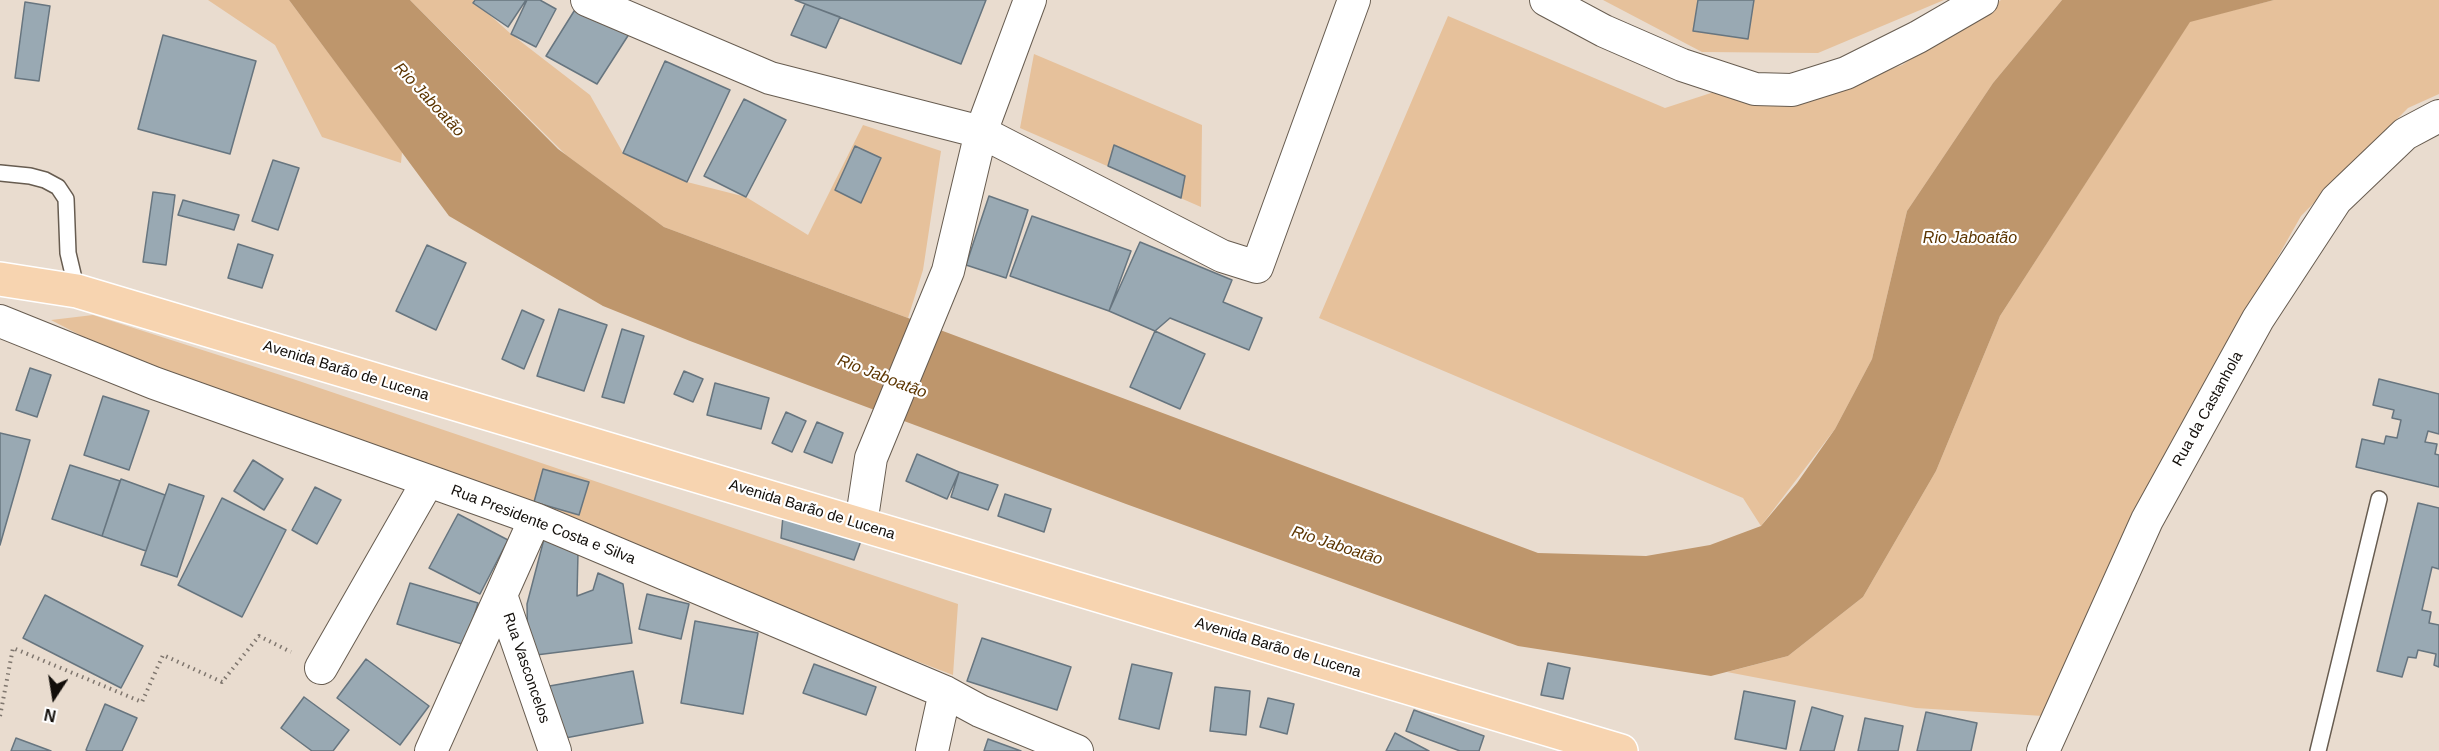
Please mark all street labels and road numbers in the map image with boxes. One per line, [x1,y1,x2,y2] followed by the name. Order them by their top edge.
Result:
[261,337,431,405] street label: Avenida Barão de Lucena
[2169,348,2247,470] street label: Rua da Castanhola
[727,476,897,544] street label: Avenida Barão de Lucena
[448,481,638,569] street label: Rua Presidente Costa e Silva
[499,610,553,726] street label: Rua Vasconcelos
[1193,614,1363,682] street label: Avenida Barão de Lucena

